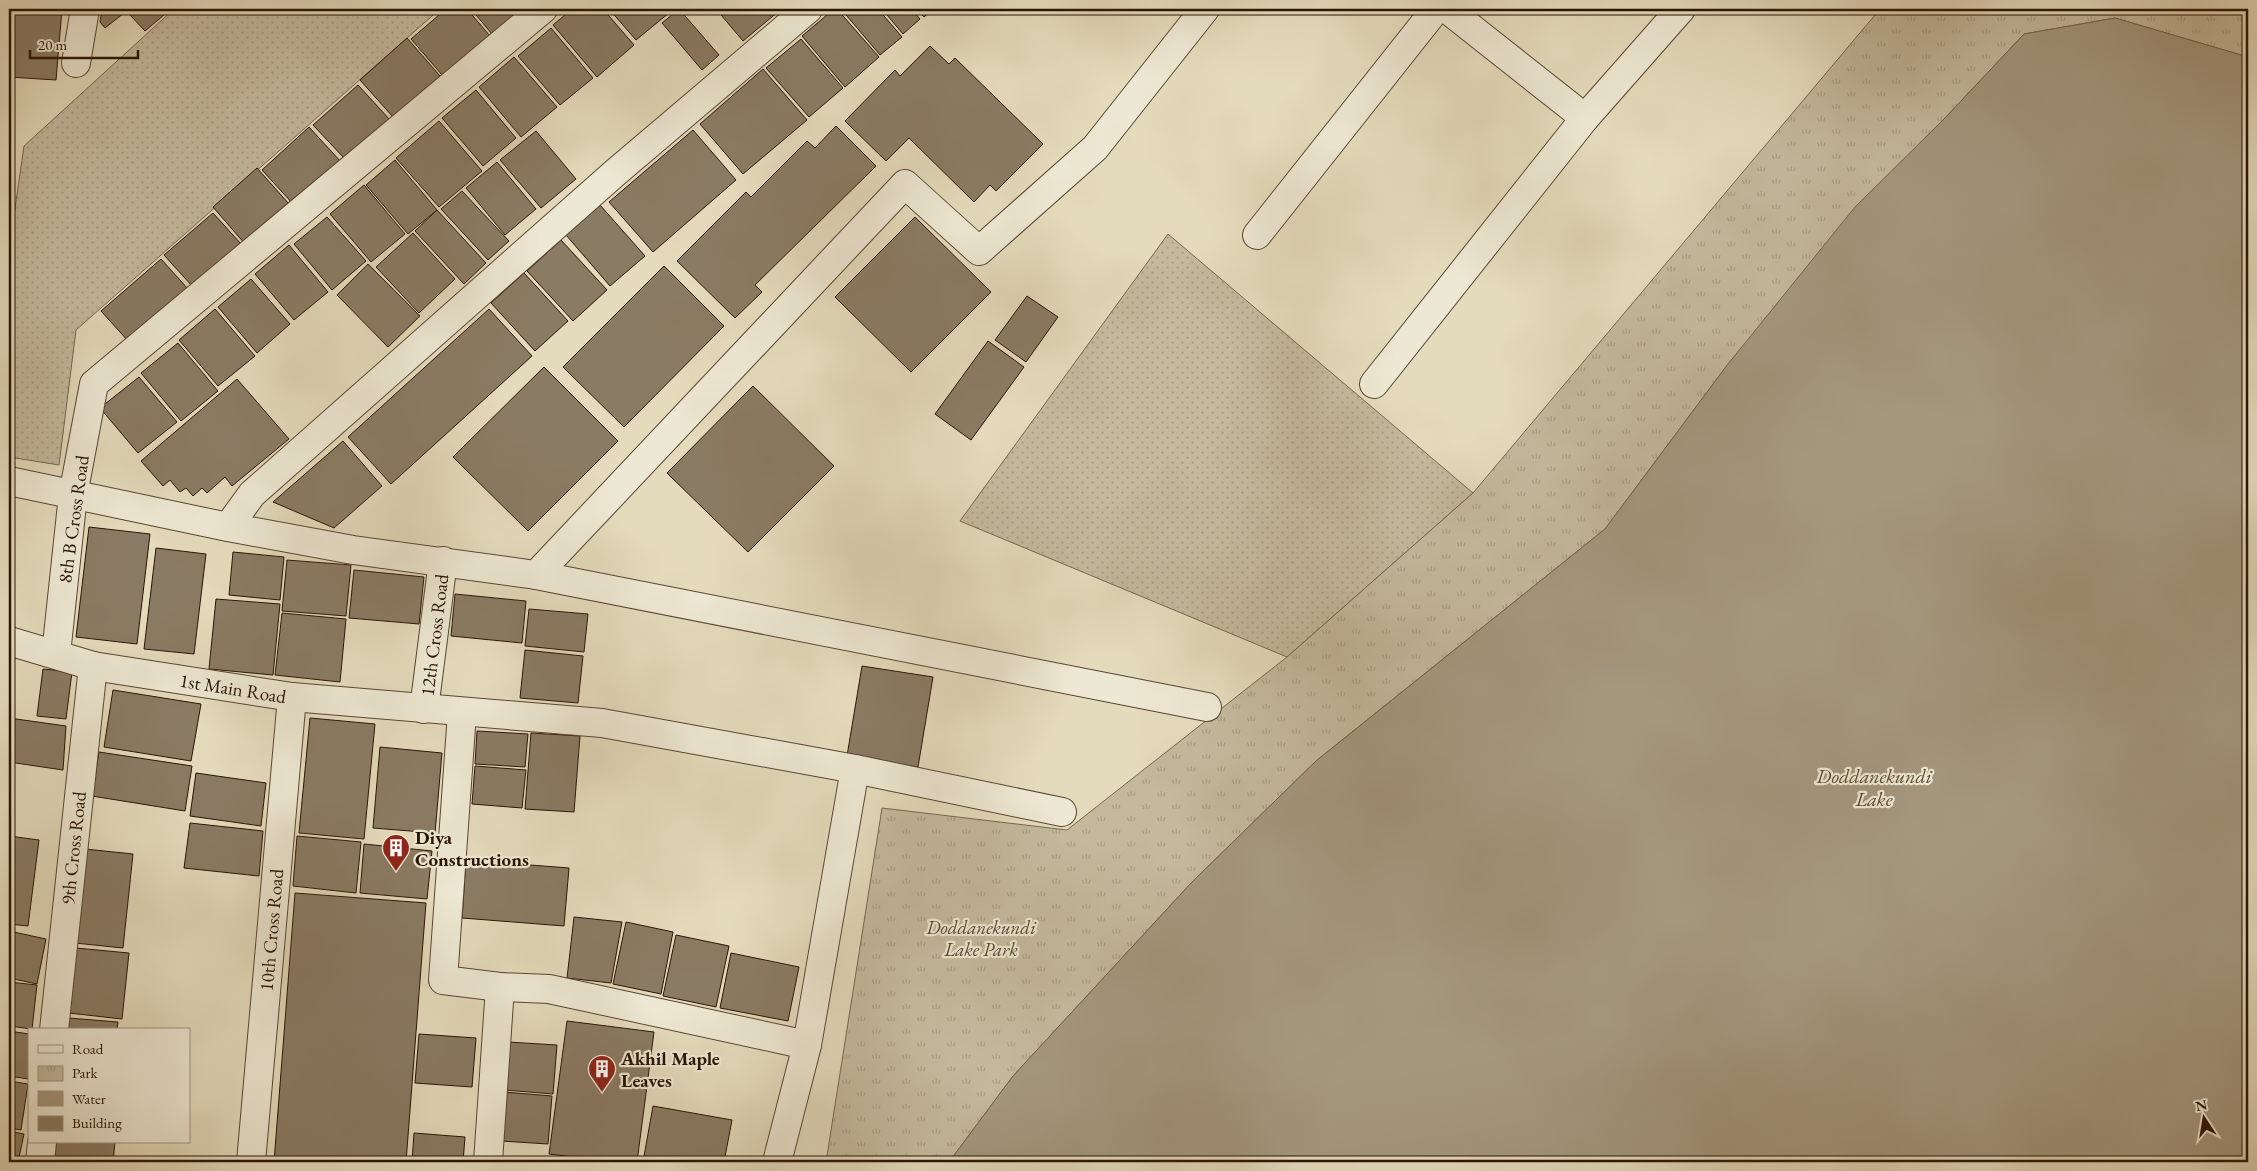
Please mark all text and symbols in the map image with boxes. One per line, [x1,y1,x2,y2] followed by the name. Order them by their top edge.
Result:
[30,28,138,60] scale bar
[38,35,67,54] text: 20 m
[52,453,95,585] street label: 8th B Cross Road
[415,572,454,698] street label: 12th Cross Road
[178,668,288,709] street label: 1st Main Road
[1815,763,1933,812] water label: Doddanekundi Lake
[55,790,92,906] street label: 9th Cross Road
[415,825,529,872] place label: Diya Constructions
[381,833,411,872] building icon: Diya Constructions
[254,867,289,992] street label: 10th Cross Road
[925,915,1037,962] park label: Doddanekundi Lake Park
[28,1028,190,1144] legend
[72,1039,104,1058] text: Road
[620,1046,720,1093] place label: Akhil Maple Leaves
[587,1054,617,1093] building icon: Akhil Maple Leaves
[72,1063,99,1082] text: Park
[72,1089,106,1108] text: Water
[2180,1094,2230,1144] north arrow
[2194,1095,2209,1115] text: N
[72,1113,122,1132] text: Building

